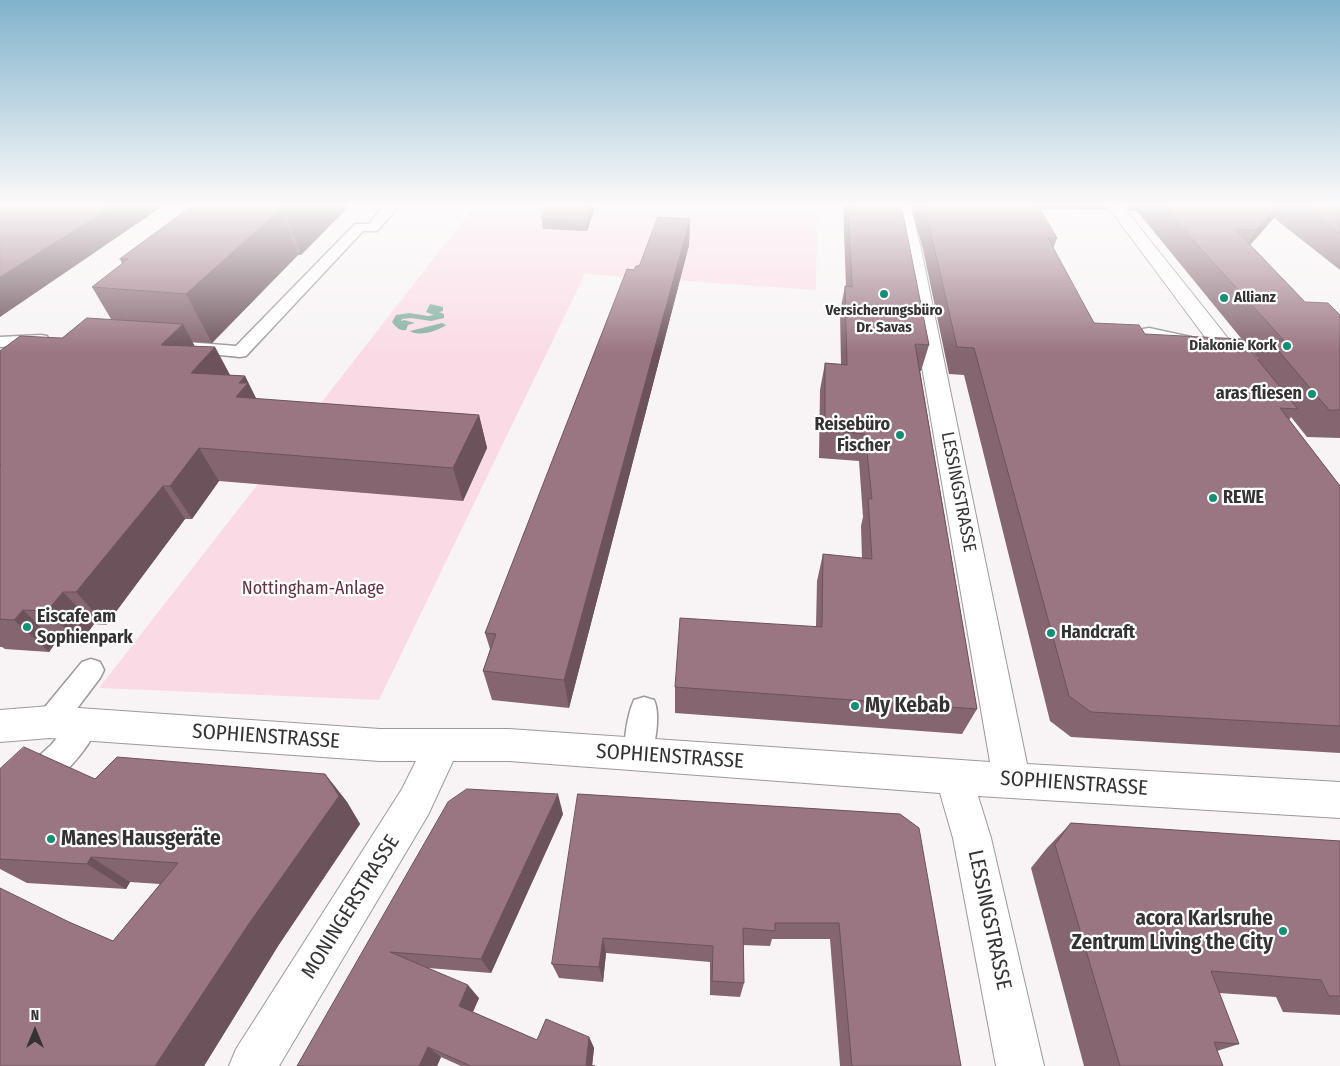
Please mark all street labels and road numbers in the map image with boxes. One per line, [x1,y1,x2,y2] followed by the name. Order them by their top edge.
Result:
[936,430,980,554] street label: LESSINGSTRASSE
[191,719,341,755] street label: SOPHIENSTRASSE
[595,739,745,775] street label: SOPHIENSTRASSE
[999,766,1149,802] street label: SOPHIENSTRASSE
[297,830,405,984] street label: MONINGERSTRASSE
[962,848,1016,992] street label: LESSINGSTRASSE

